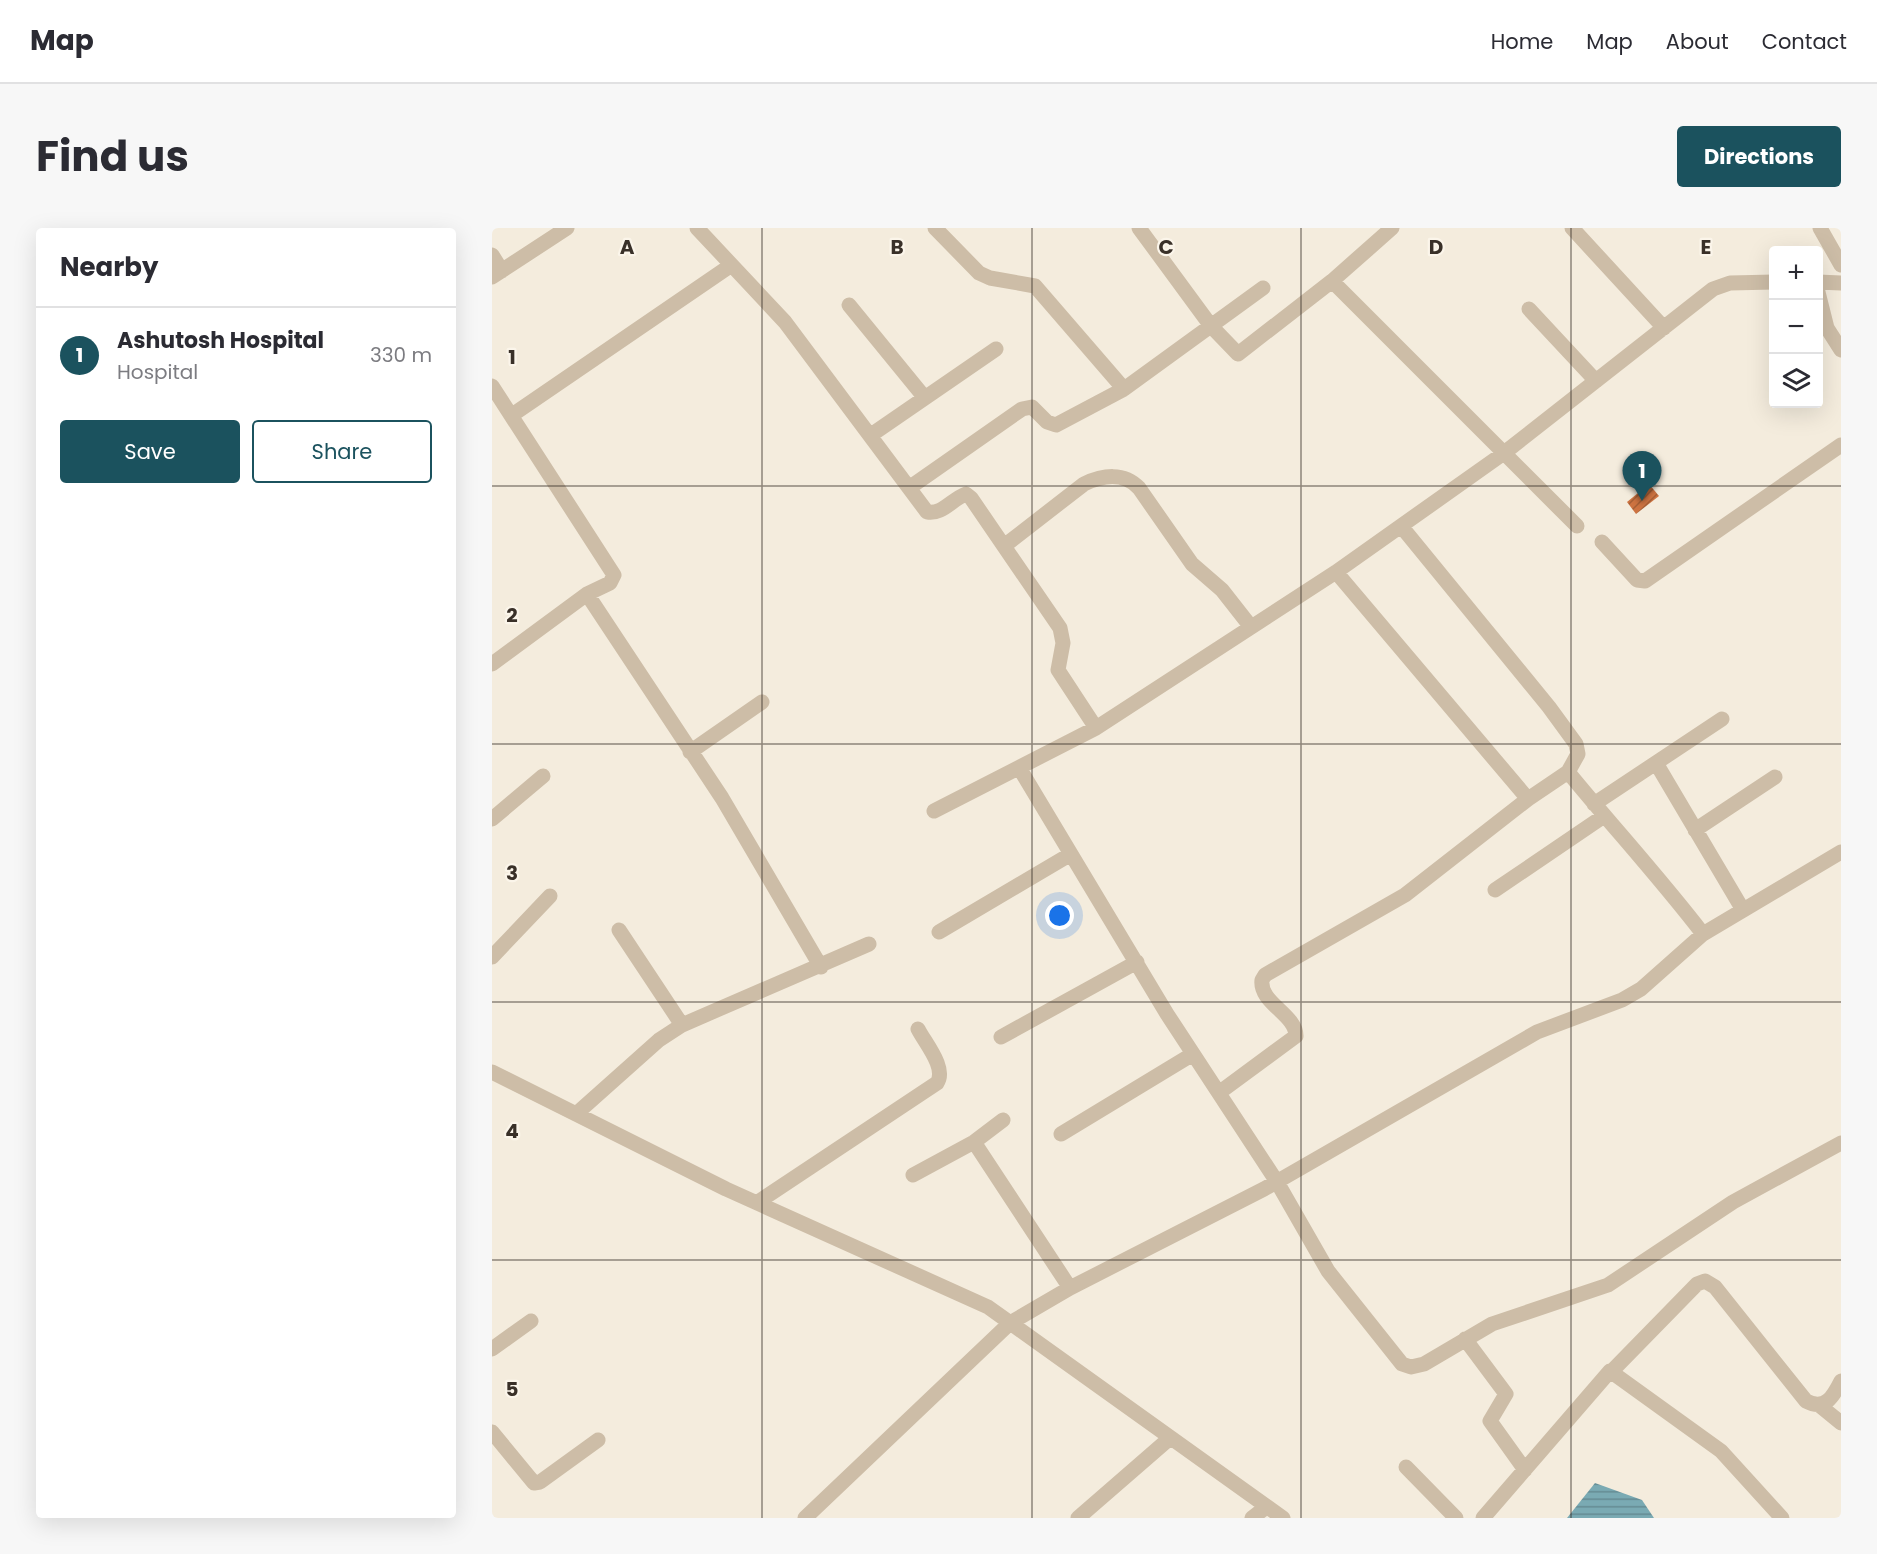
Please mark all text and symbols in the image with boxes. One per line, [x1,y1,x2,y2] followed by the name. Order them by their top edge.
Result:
[30,21,94,60] text: Map
[1491,27,1553,56] text: Home
[1586,27,1633,56] text: Map
[1666,27,1729,56] text: About
[1762,27,1847,56] text: Contact
[1677,126,1841,187] button: Directions
[36,127,189,186] text: Find us
[620,233,635,261] text: A
[890,233,904,261] text: B
[1158,233,1174,261] text: C
[1429,233,1443,261] text: D
[1701,233,1711,261] text: E
[1769,246,1823,408] map controls
[1769,246,1823,300] button: +
[60,249,158,285] text: Nearby
[1769,300,1823,354] button: −
[117,325,324,356] text: Ashutosh Hospital
[76,341,83,369] text: 1
[370,341,432,369] text: 330 m
[508,343,516,371] text: 1
[1769,354,1823,408] button: layers
[117,358,198,386] text: Hospital
[60,420,240,483] button: Save
[252,420,432,483] button: Share
[1622,452,1662,501] pin: 1
[506,601,518,629] text: 2
[506,859,518,887] text: 3
[1045,901,1074,930] your location
[505,1117,519,1145] text: 4
[506,1375,519,1403] text: 5

